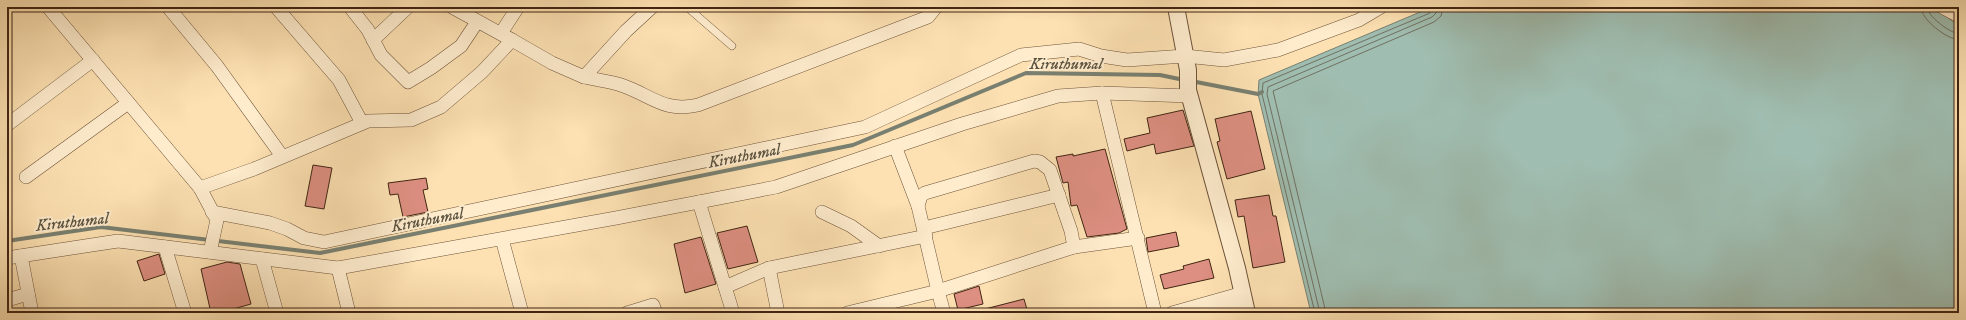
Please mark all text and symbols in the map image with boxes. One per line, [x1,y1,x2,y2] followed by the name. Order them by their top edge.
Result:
[1028,54,1104,74] water label: Kiruthumal
[705,139,784,173] water label: Kiruthumal
[388,203,467,237] water label: Kiruthumal
[34,208,111,236] water label: Kiruthumal

